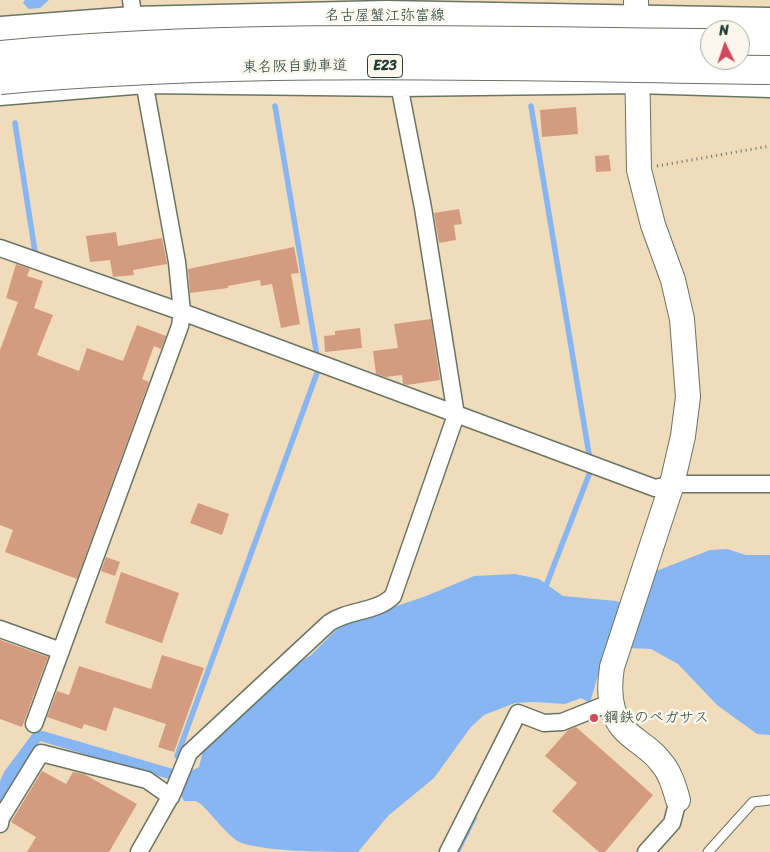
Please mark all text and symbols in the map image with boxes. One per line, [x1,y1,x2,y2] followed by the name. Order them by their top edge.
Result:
[325,7,445,25] street label: 名古屋蟹江弥富線
[718,18,730,43] text: N
[700,20,750,70] north arrow
[368,54,402,78] road number: E23
[242,57,348,77] street label: 東名阪自動車道
[604,709,709,727] place label: 鋼鉄のペガサス
[588,712,600,724] marker: 鋼鉄のペガサス

